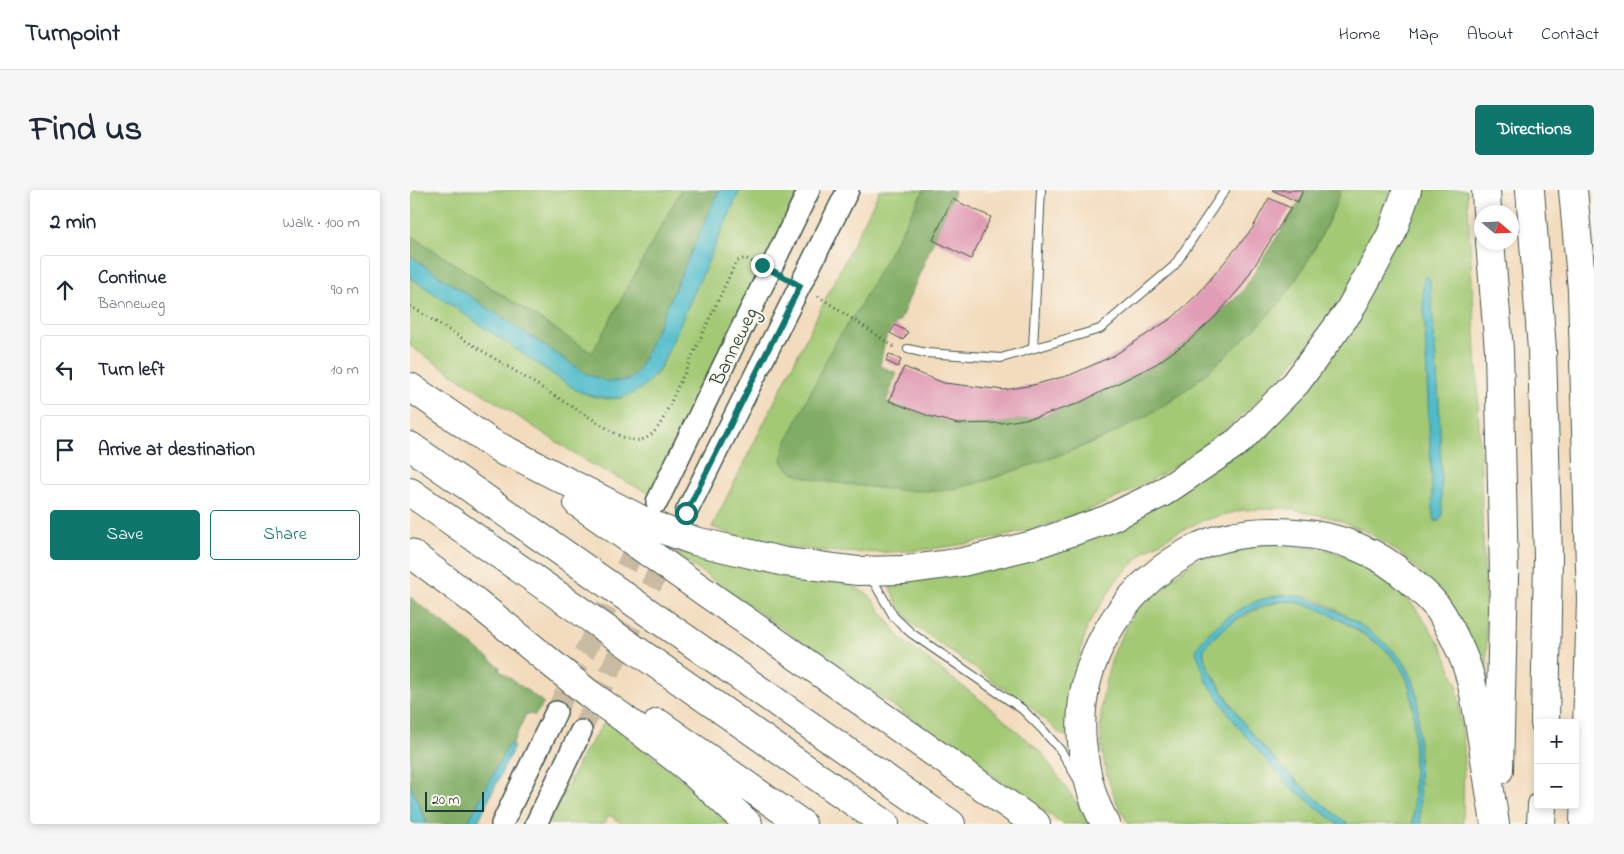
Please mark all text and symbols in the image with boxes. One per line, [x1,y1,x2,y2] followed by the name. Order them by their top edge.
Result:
[25,17,120,52] text: Turnpoint
[1339,22,1380,48] text: Home
[1408,22,1439,48] text: Map
[1467,22,1513,48] text: About
[1541,22,1599,48] text: Contact
[30,105,142,156] text: Find us
[1475,105,1594,155] button: Directions
[1474,205,1519,250] north arrow
[50,208,96,238] text: 2 min
[283,211,360,235] text: Walk · 100 m
[751,254,774,277] route end
[98,265,166,292] text: Continue
[51,276,79,304] icon: ahead
[331,278,359,302] text: 90 m
[98,292,165,316] text: Banneweg
[703,303,768,393] street label: Banneweg
[51,356,79,384] icon: left
[98,357,165,384] text: Turn left
[331,358,359,382] text: 10 m
[51,436,79,464] icon: arrive
[98,437,255,464] text: Arrive at destination
[675,502,698,525] route start
[50,510,200,560] button: Save
[210,510,360,560] button: Share
[1534,719,1579,809] map controls
[1534,719,1579,764] button: +
[1534,764,1579,809] button: −
[425,789,484,812] scale bar
[432,790,459,811] text: 20 m

